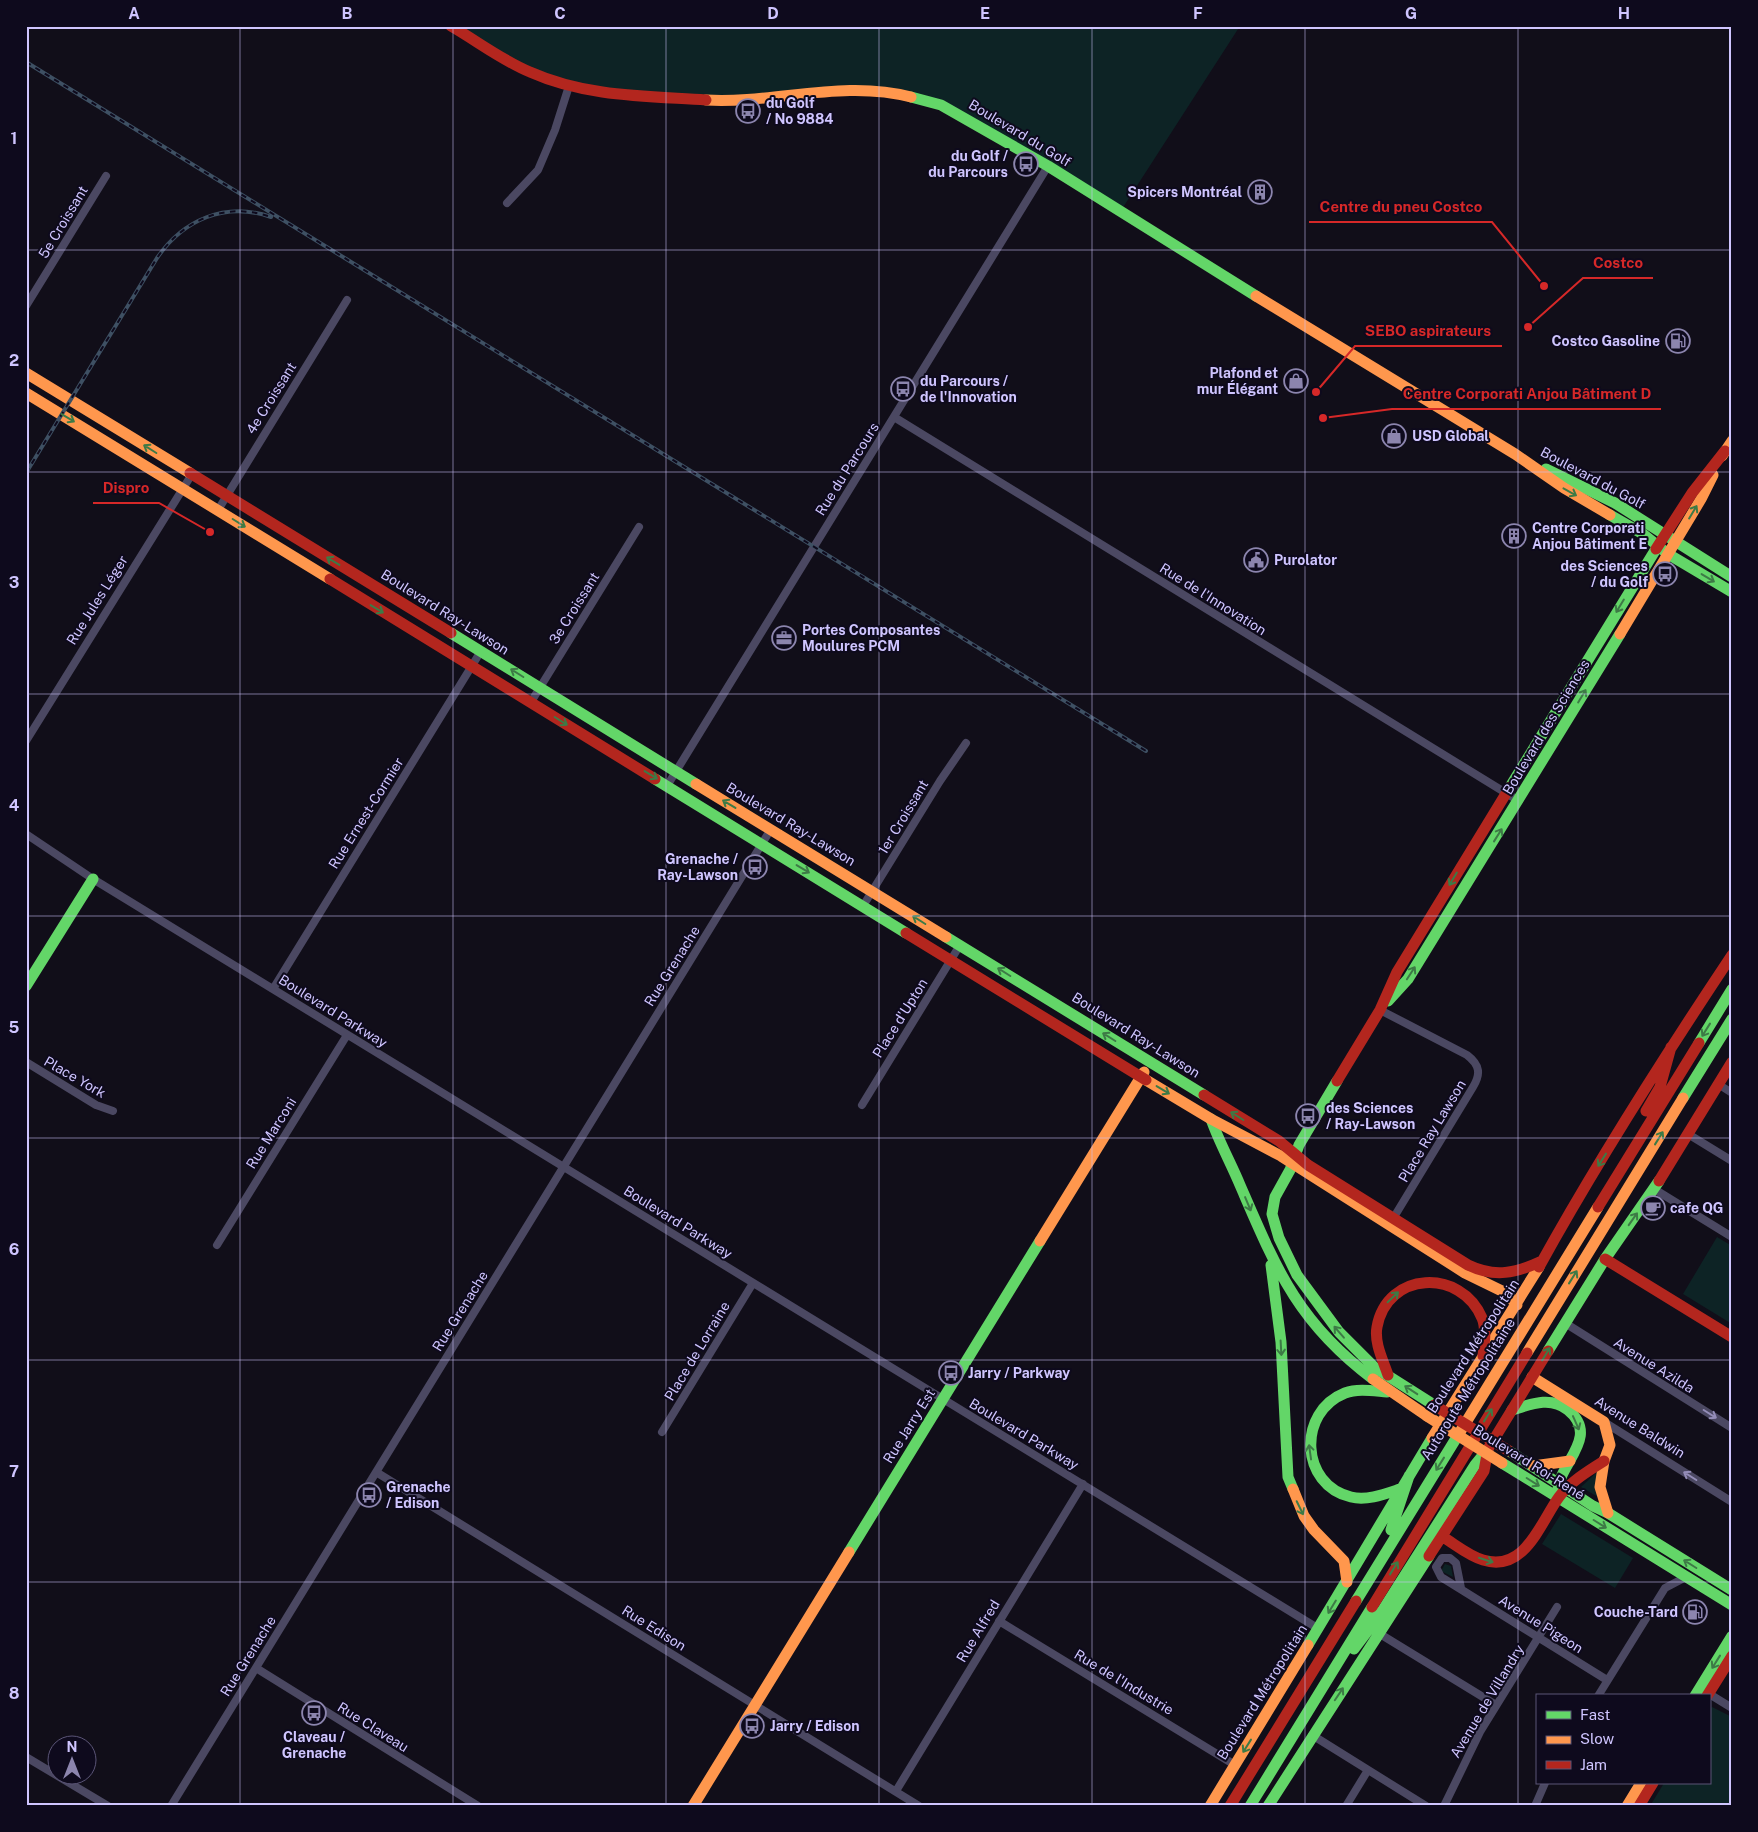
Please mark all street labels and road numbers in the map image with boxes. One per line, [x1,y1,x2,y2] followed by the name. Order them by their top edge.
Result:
[966,96,1074,170] street label: Boulevard du Golf
[35,183,91,261] street label: 5e Croissant
[243,359,299,437] street label: 4e Croissant
[812,420,882,518] street label: Rue du Parcours
[1538,444,1649,513] street label: Boulevard du Golf
[63,552,131,648] street label: Rue Jules Léger
[1157,560,1269,638] street label: Rue de l'Innovation
[378,566,512,658] street label: Boulevard Ray-Lawson
[546,569,602,647] street label: 3e Croissant
[1499,657,1593,797] street label: Boulevard des Sciences
[325,754,407,872] street label: Rue Ernest-Cormier
[875,777,931,857] street label: 1er Croissant
[724,779,858,869] street label: Boulevard Ray-Lawson
[641,923,703,1009] street label: Rue Grenache
[276,971,391,1051] street label: Boulevard Parkway
[869,975,931,1061] street label: Place d'Upton
[1069,989,1203,1081] street label: Boulevard Ray-Lawson
[41,1053,109,1101] street label: Place York
[1395,1077,1469,1185] street label: Place Ray Lawson
[243,1094,299,1172] street label: Rue Marconi
[621,1182,736,1262] street label: Boulevard Parkway
[429,1268,491,1354] street label: Rue Grenache
[1424,1276,1522,1416] street label: Boulevard Métropolitain
[661,1298,733,1403] street label: Place de Lorraine
[1418,1315,1518,1463] street label: Autoroute Métropolitaine
[1611,1334,1697,1396] street label: Avenue Azilda
[880,1386,938,1466] street label: Rue Jarry Est
[1592,1393,1688,1461] street label: Avenue Baldwin
[966,1395,1082,1473] street label: Boulevard Parkway
[1470,1421,1588,1503] street label: Boulevard Roi-René
[1496,1592,1586,1656] street label: Avenue Pigeon
[953,1597,1003,1665] street label: Rue Alfred
[619,1602,689,1654] street label: Rue Edison
[217,1613,279,1699] street label: Rue Grenache
[1214,1621,1310,1763] street label: Boulevard Métropolitain
[1447,1641,1527,1760] street label: Avenue de Villandry
[1071,1646,1177,1718] street label: Rue de l'Industrie
[335,1699,411,1755] street label: Rue Claveau

